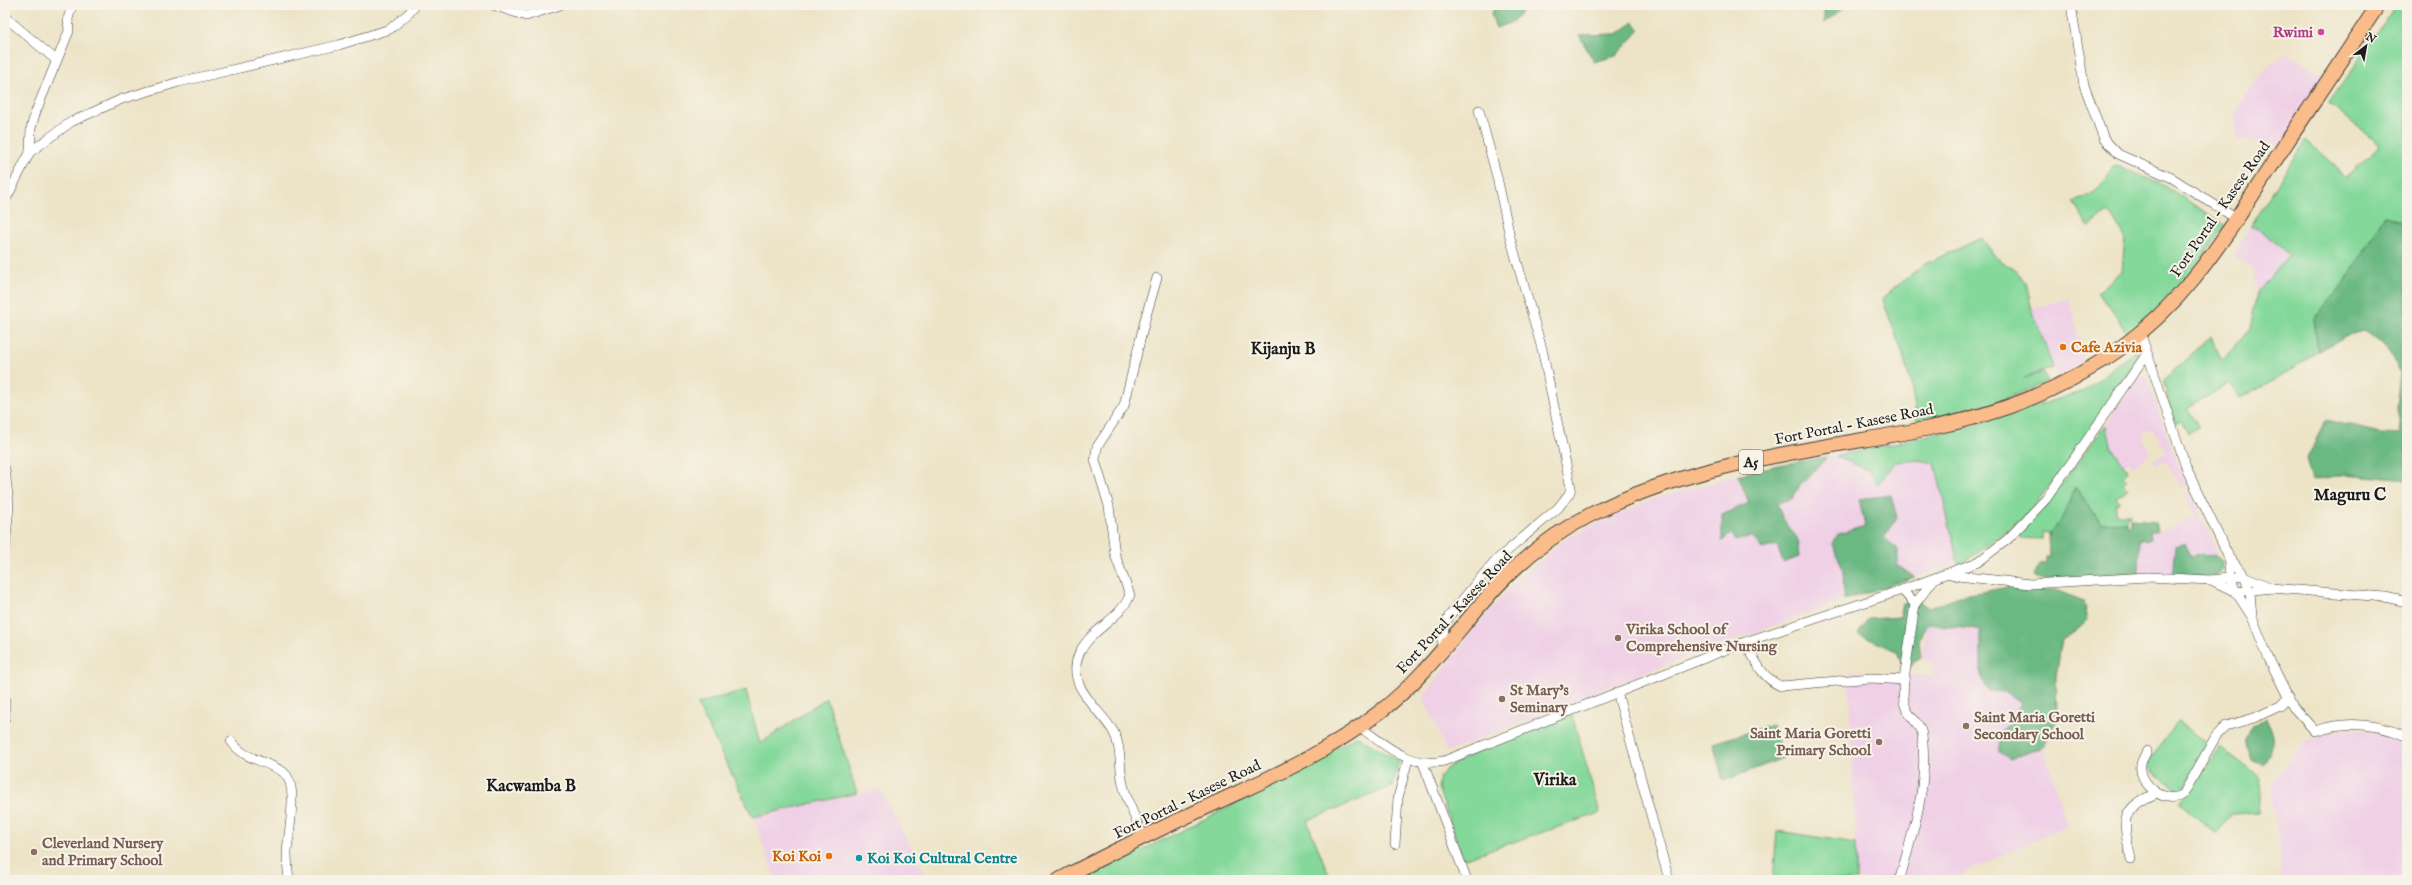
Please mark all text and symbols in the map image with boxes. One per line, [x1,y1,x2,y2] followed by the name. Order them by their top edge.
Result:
[2273,23,2313,42] place label: Rwimi
[2346,26,2386,66] north arrow
[2316,27,2326,37] marker: Rwimi
[2362,29,2379,47] text: N
[2166,137,2275,281] street label: Fort Portal - Kasese Road
[2071,338,2142,357] place label: Cafe Azivia
[1251,339,1315,360] district label: Kijanju B
[2058,342,2068,352] marker: Cafe Azivia
[1773,400,1936,449] street label: Fort Portal - Kasese Road
[1739,450,1763,474] road number: A5
[2314,485,2386,506] district label: Maguru C
[1392,546,1517,678] street label: Fort Portal - Kasese Road
[1625,620,1778,656] place label: Virika School of Comprehensive Nursing
[1613,633,1623,643] marker: Virika School of Comprehensive Nursing
[1510,681,1570,717] place label: St Mary's Seminary
[1497,694,1507,704] marker: St Mary's Seminary
[1974,708,2095,744] place label: Saint Maria Goretti Secondary School
[1961,721,1971,731] marker: Saint Maria Goretti Secondary School
[1750,724,1872,760] place label: Saint Maria Goretti Primary School
[1874,737,1884,747] marker: Saint Maria Goretti Primary School
[1111,755,1265,843] street label: Fort Portal - Kasese Road
[1533,770,1577,791] district label: Virika
[486,776,576,797] district label: Kacwamba B
[42,834,164,870] place label: Cleverland Nursery and Primary School
[29,847,39,857] marker: Cleverland Nursery and Primary School
[772,847,821,866] place label: Koi Koi
[867,849,1017,868] place label: Koi Koi Cultural Centre
[824,851,834,861] marker: Koi Koi
[854,853,864,863] marker: Koi Koi Cultural Centre

